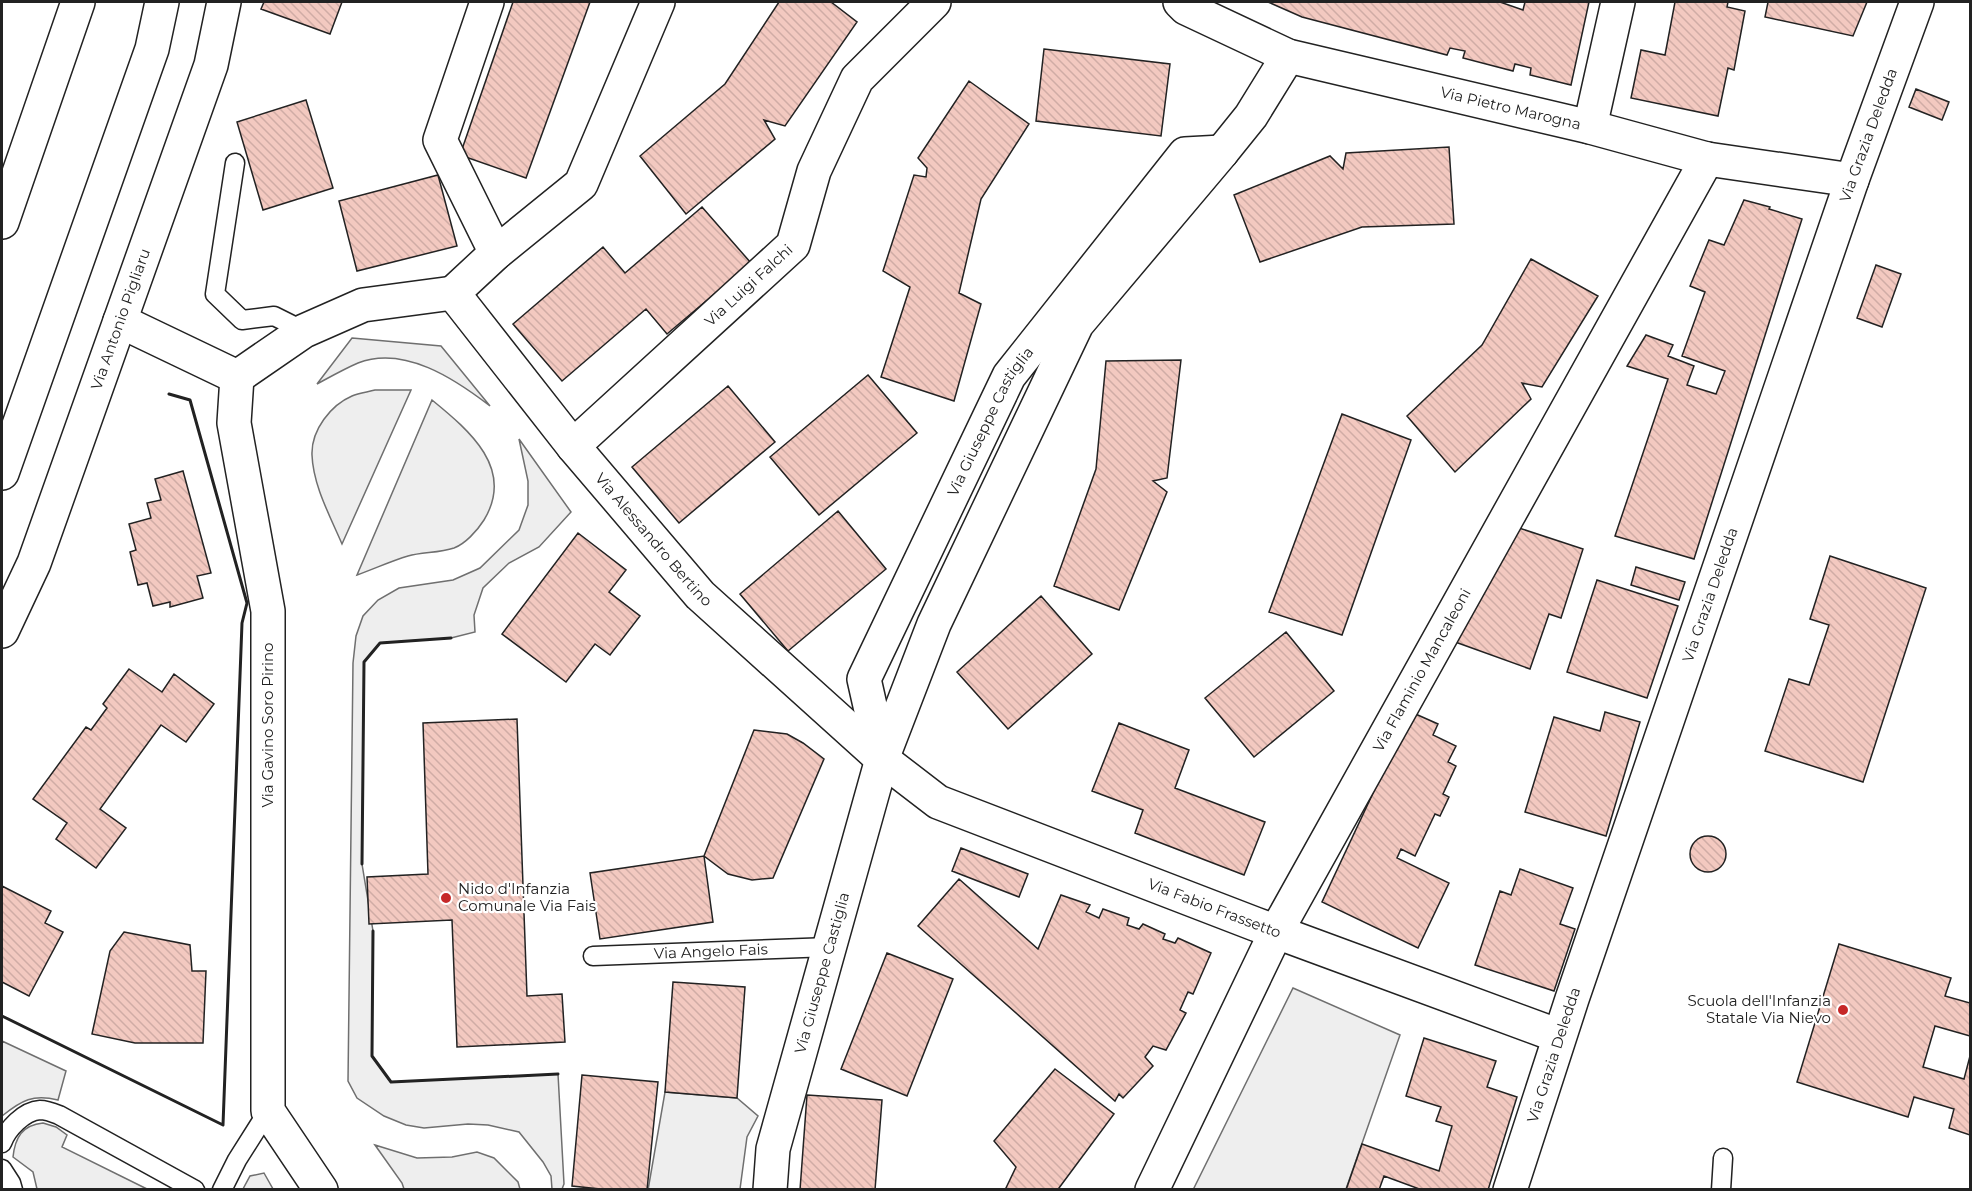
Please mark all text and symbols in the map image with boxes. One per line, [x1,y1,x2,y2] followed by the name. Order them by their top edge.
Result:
[1835,65,1901,205] street label: Via Grazia Deledda
[1439,82,1583,134] street label: Via Pietro Marogna
[700,240,796,330] street label: Via Luigi Falchi
[86,246,154,392] street label: Via Antonio Pigliaru
[943,343,1037,499] street label: Via Giuseppe Castiglia
[591,469,716,610] street label: Via Alessandro Bertino
[1678,525,1742,665] street label: Via Grazia Deledda
[1368,585,1475,755] street label: Via Flaminio Mancaleoni
[258,642,277,808] street label: Via Gavino Soro Pirino
[1145,874,1284,942] street label: Via Fabio Frassetto
[458,879,596,915] place label: Nido d'Infanzia Comunale Via Fais
[790,890,853,1056] street label: Via Giuseppe Castiglia
[439,891,453,905] marker: Nido d'Infanzia Comunale Via Fais
[654,939,768,963] street label: Via Angelo Fais
[1523,985,1584,1125] street label: Via Grazia Deledda
[1688,991,1831,1027] place label: Scuola dell'Infanzia Statale Via Nievo
[1836,1003,1850,1017] marker: Scuola dell'Infanzia Statale Via Nievo

